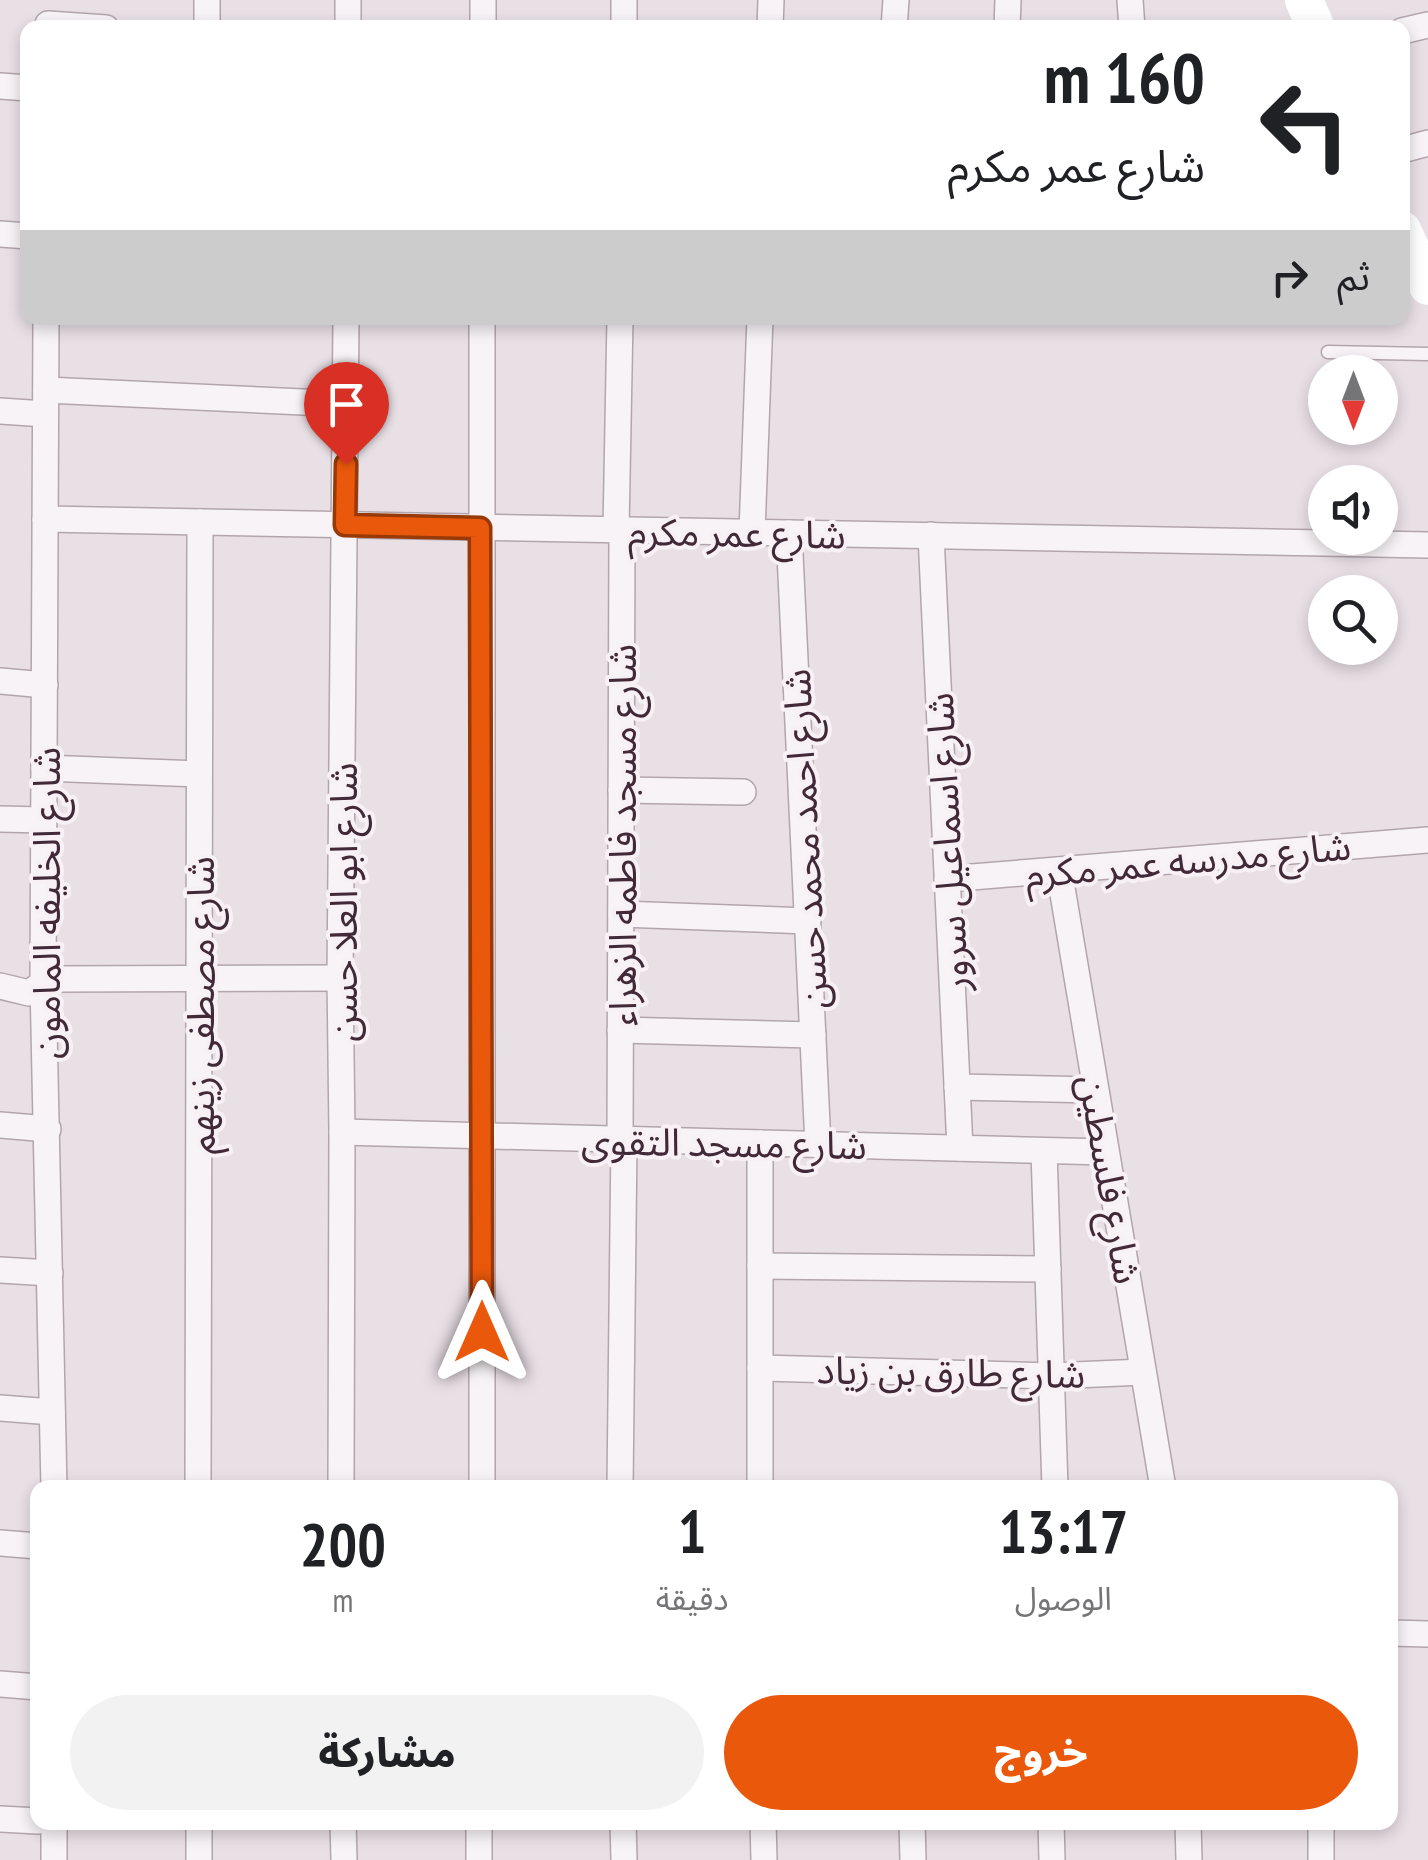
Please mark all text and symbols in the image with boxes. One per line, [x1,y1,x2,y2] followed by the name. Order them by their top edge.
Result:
[1044,32,1205,122] text: 160 m
[1240,60,1370,190] icon: left
[947,136,1205,194] text: شارع عمر مكرم
[1262,250,1317,305] icon: right
[1337,251,1370,300] text: ثم
[1308,355,1398,445] north arrow
[1308,355,1398,665] map controls
[304,362,389,465] pin
[319,377,374,432] icon: arrive
[1308,465,1398,555] button: sound
[628,506,846,564] street label: شارع عمر مكرم
[1308,575,1398,665] button: search
[597,644,651,1026] street label: شارع مسجد فاطمه الزهراء
[771,667,842,1010] street label: شارع احمد محمد حسن
[914,691,983,993] street label: شارع اسماعيل سرور
[21,747,75,1059] street label: شارع الخليفه المامون
[318,762,372,1042] street label: شارع ابو العلا حسن
[1023,820,1353,904] street label: شارع مدرسه عمر مكرم
[175,856,230,1154] street label: شارع مصطفى زينهم
[1064,1071,1154,1288] street label: شارع فلسطين
[581,1115,867,1174] street label: شارع مسجد التقوى
[430,1280,534,1384] position arrow
[816,1344,1086,1403] street label: شارع طارق بن زياد
[678,1492,706,1570] text: 1
[998,1492,1128,1570] text: 13:17
[300,1505,386,1583] text: 200
[656,1577,729,1619] text: دقيقة
[1015,1577,1112,1619] text: الوصول
[332,1579,353,1621] text: m
[70,1695,704,1810] button: مشاركة
[724,1695,1358,1810] button: خروج

